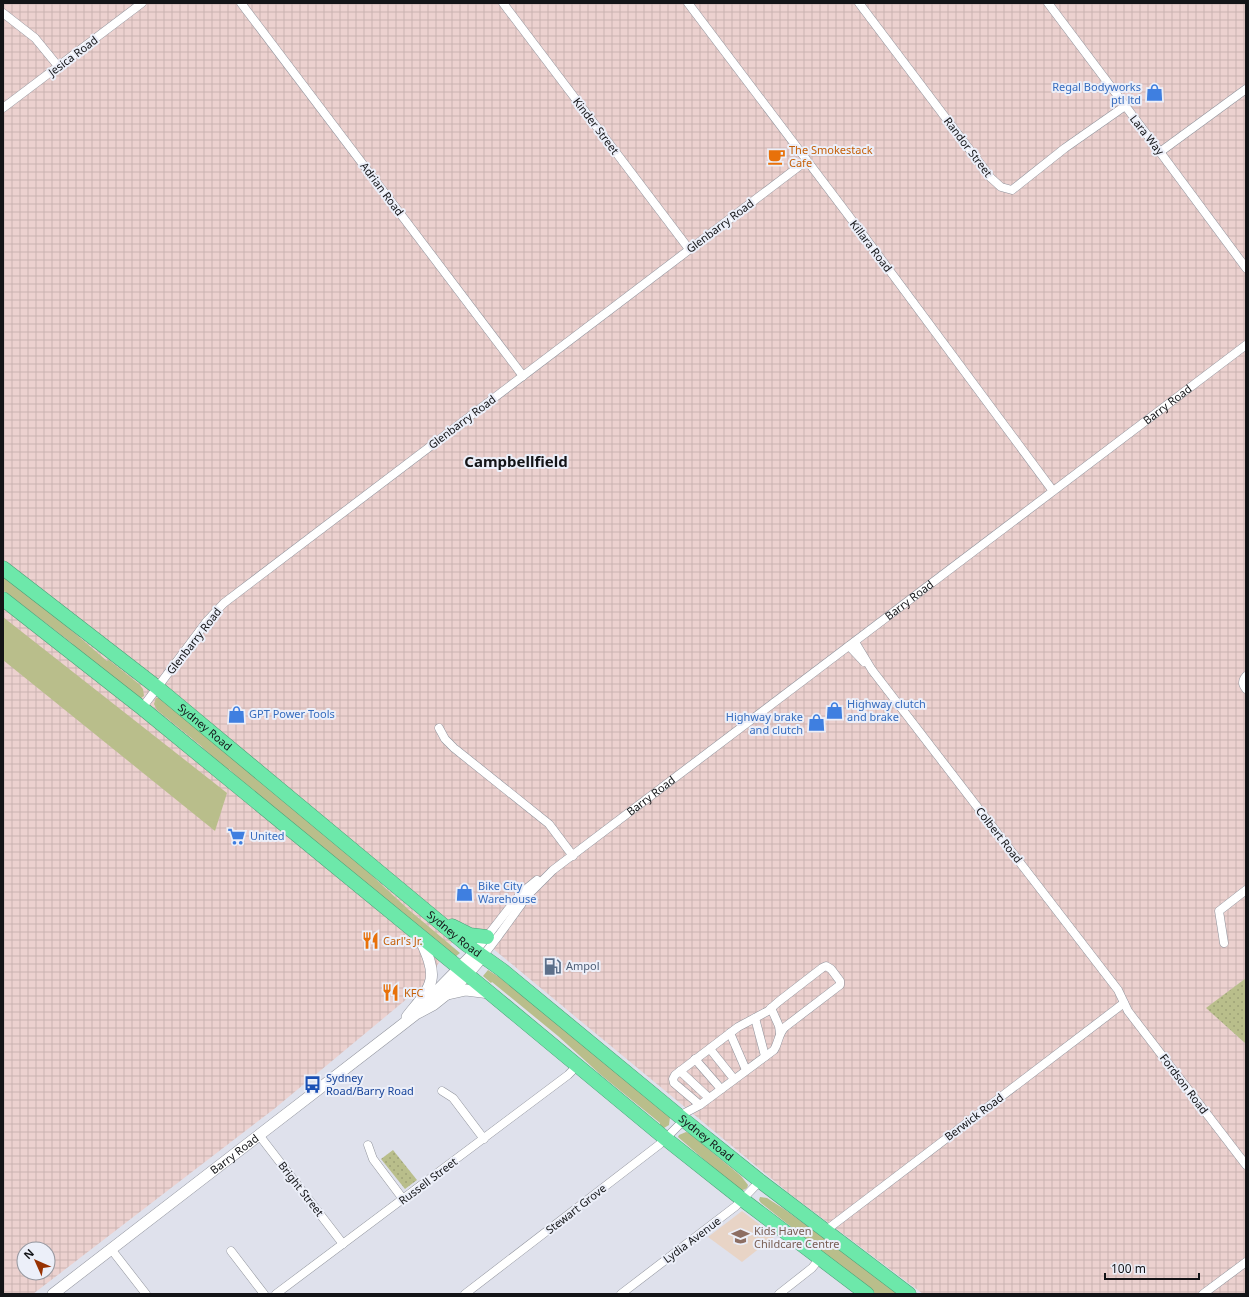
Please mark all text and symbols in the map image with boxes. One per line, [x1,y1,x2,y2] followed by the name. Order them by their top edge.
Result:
[44,32,100,80] street label: Jesica Road
[1052,79,1141,107] place label: Regal Bodyworks ptl ltd
[1144,83,1164,103] shop icon: Regal Bodyworks ptl ltd
[570,94,623,157] street label: Kinder Street
[1127,112,1168,158] street label: Lara Way
[941,114,996,180] street label: Randor Street
[789,142,873,170] place label: The Smokestack Cafe
[766,146,786,166] cafe icon: The Smokestack Cafe
[357,159,407,219] street label: Adrian Road
[683,195,756,256] street label: Glenbarry Road
[847,217,896,275] street label: Killara Road
[1140,381,1195,427] street label: Barry Road
[425,391,498,452] street label: Glenbarry Road
[464,451,568,471] district label: Campbellfield
[881,576,936,623] street label: Barry Road
[163,604,224,677] street label: Glenbarry Road
[847,696,926,724] place label: Highway clutch and brake
[175,700,235,754] street label: Sydney Road
[824,700,844,720] shop icon: Highway clutch and brake
[226,704,246,724] shop icon: GPT Power Tools
[249,706,335,721] place label: GPT Power Tools
[726,709,803,737] place label: Highway brake and clutch
[806,713,826,733] shop icon: Highway brake and clutch
[623,772,678,819] street label: Barry Road
[973,804,1026,866] street label: Colbert Road
[227,826,247,846] supermarket icon: United
[250,828,285,843] place label: United
[478,878,536,906] place label: Bike City Warehouse
[455,882,475,902] shop icon: Bike City Warehouse
[424,907,485,960] street label: Sydney Road
[360,931,380,951] restaurant icon: Carl's Jr.
[383,933,423,948] place label: Carl's Jr.
[543,956,563,976] fuel station icon: Ampol
[566,958,600,973] place label: Ampol
[381,983,401,1003] restaurant icon: KFC
[404,985,424,1000] place label: KFC
[1157,1051,1212,1117] street label: Fordson Road
[326,1070,414,1098] place label: Sydney Road/Barry Road
[303,1074,323,1094] bus stop icon: Sydney Road/Barry Road
[941,1090,1006,1144] street label: Berwick Road
[676,1111,737,1164] street label: Sydney Road
[207,1130,261,1177] street label: Barry Road
[395,1154,460,1208] street label: Russell Street
[275,1158,328,1219] street label: Bright Street
[542,1180,609,1237] street label: Stewart Grove
[660,1213,724,1266] street label: Lydia Avenue
[754,1223,839,1251] place label: Kids Haven Childcare Centre
[731,1227,751,1247] school or university icon: Kids Haven Childcare Centre
[16,1241,56,1281] north arrow
[20,1245,37,1262] text: N
[1105,1255,1199,1281] scale bar
[1111,1260,1146,1277] text: 100 m

